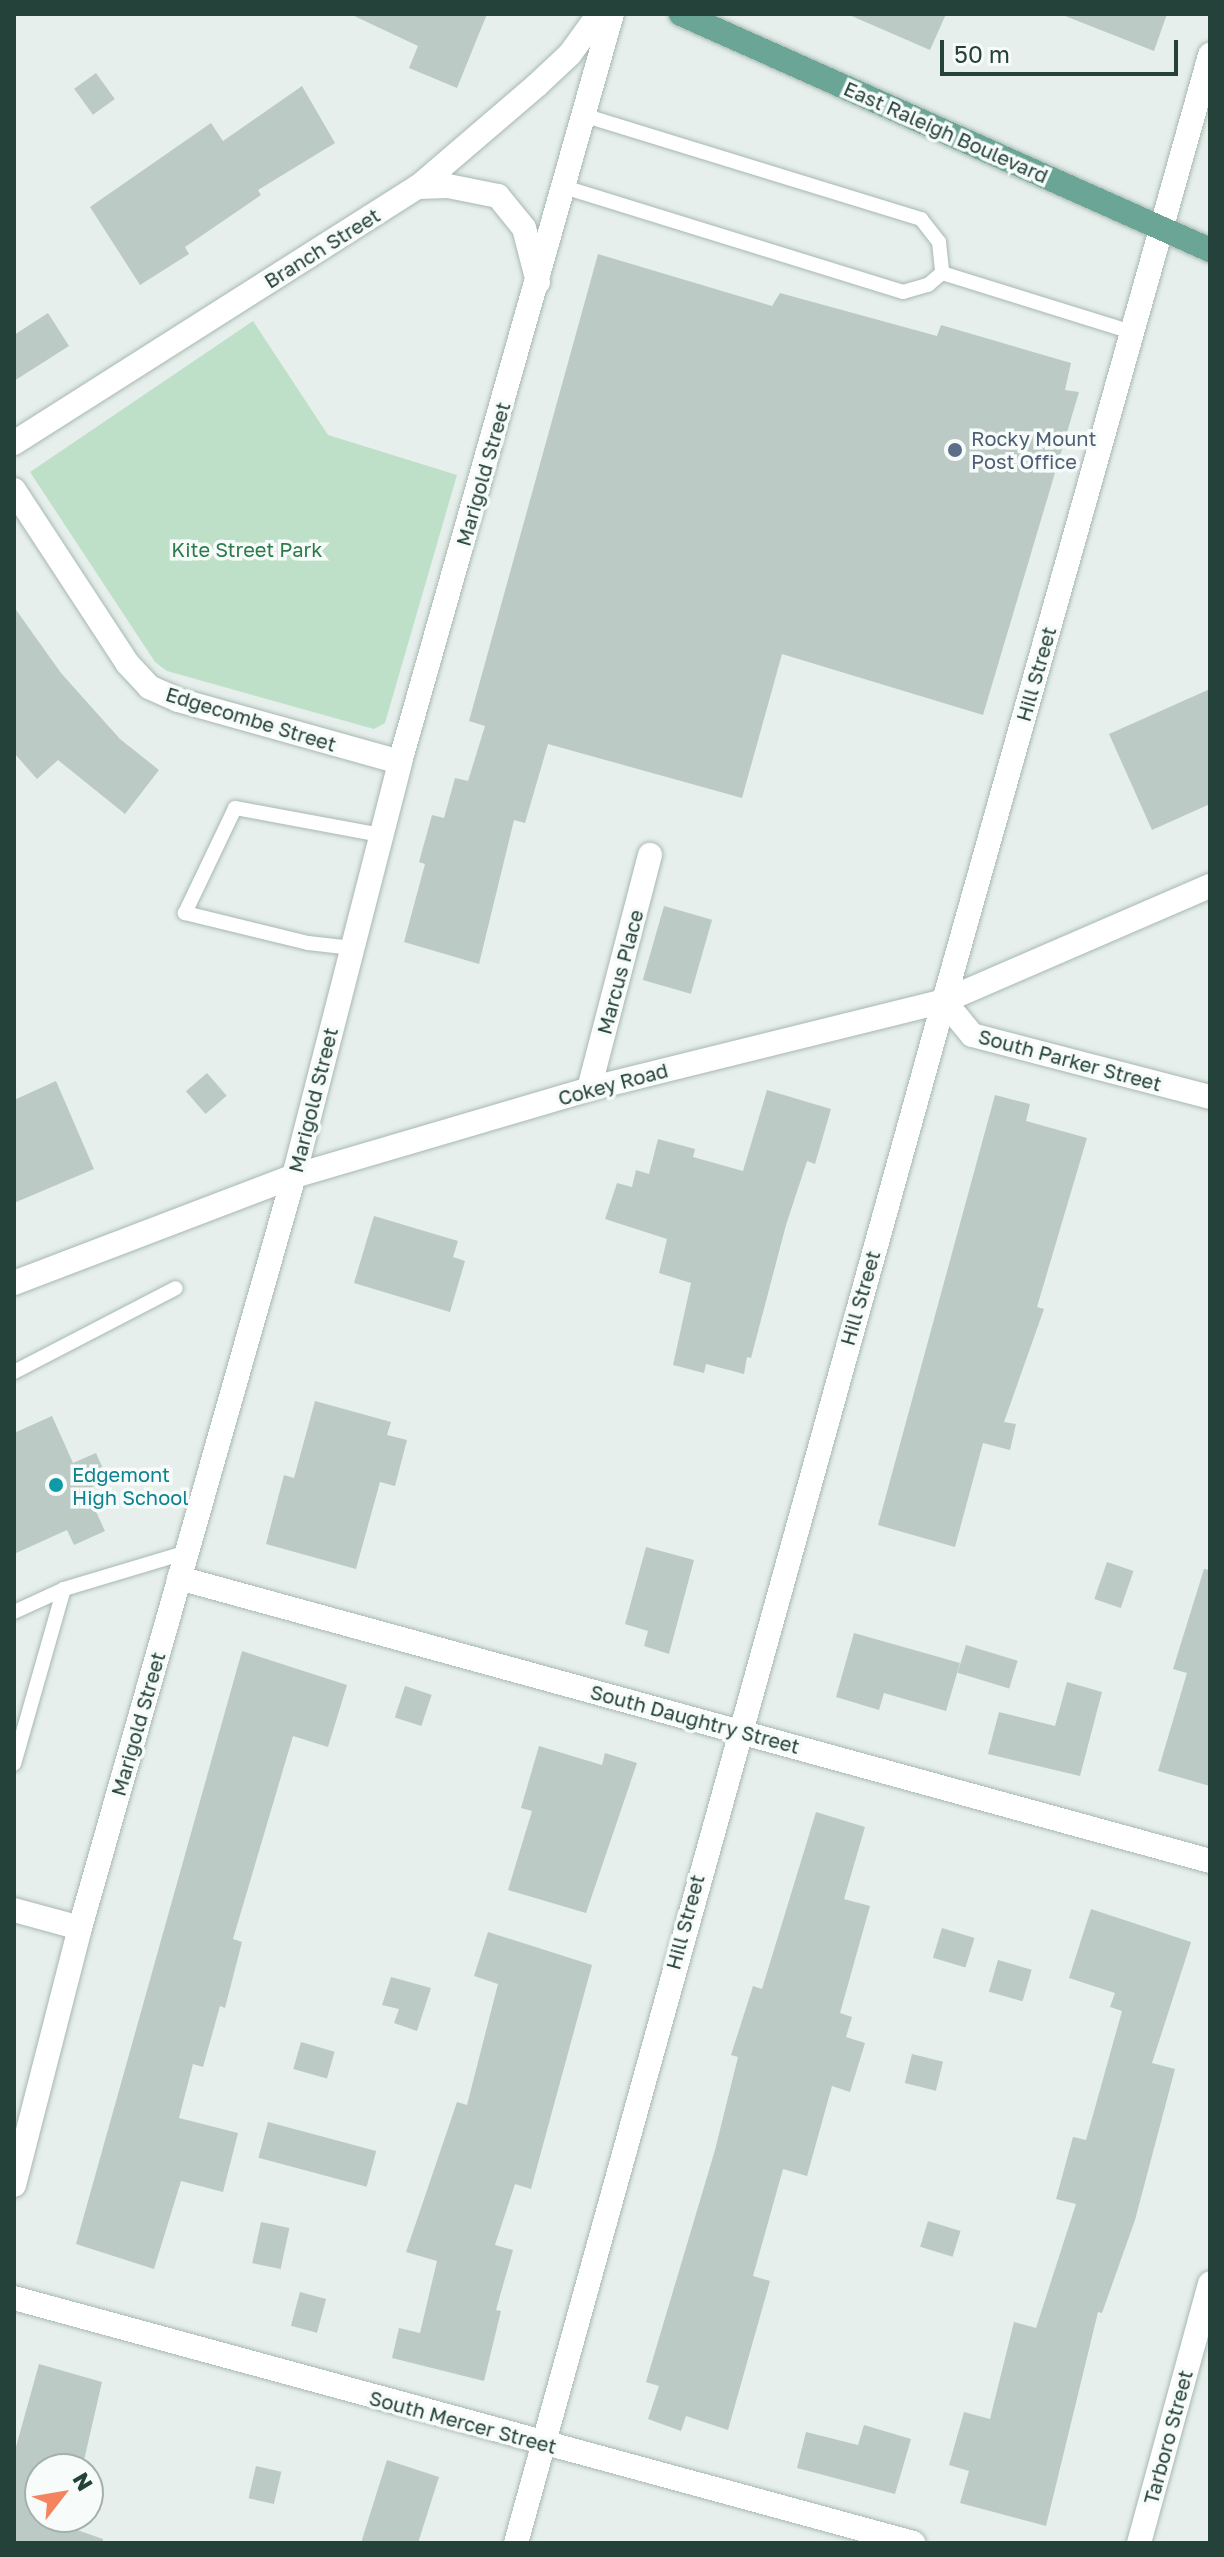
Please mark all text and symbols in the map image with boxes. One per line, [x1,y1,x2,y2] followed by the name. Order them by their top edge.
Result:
[944,24,1182,74] scale bar
[954,39,1010,68] text: 50 m
[840,76,1052,188] street label: East Raleigh Boulevard
[260,203,384,293] street label: Branch Street
[451,399,515,549] street label: Marigold Street
[971,426,1096,473] place label: Rocky Mount Post Office
[946,441,964,459] marker: Rocky Mount Post Office
[171,537,323,561] park label: Kite Street Park
[1011,624,1061,724] street label: Hill Street
[163,682,339,756] street label: Edgecombe Street
[592,907,648,1037] street label: Marcus Place
[976,1024,1164,1096] street label: South Parker Street
[283,1025,343,1175] street label: Marigold Street
[555,1058,671,1110] street label: Cokey Road
[835,1248,885,1348] street label: Hill Street
[72,1462,189,1509] place label: Edgemont High School
[47,1476,65,1494] marker: Edgemont High School
[106,1649,170,1799] street label: Marigold Street
[588,1679,802,1759] street label: South Daughtry Street
[661,1872,709,1972] street label: Hill Street
[1139,2367,1197,2507] street label: Tarboro Street
[367,2385,559,2459] street label: South Mercer Street
[24,2453,104,2533] north arrow
[67,2467,99,2496] text: N

